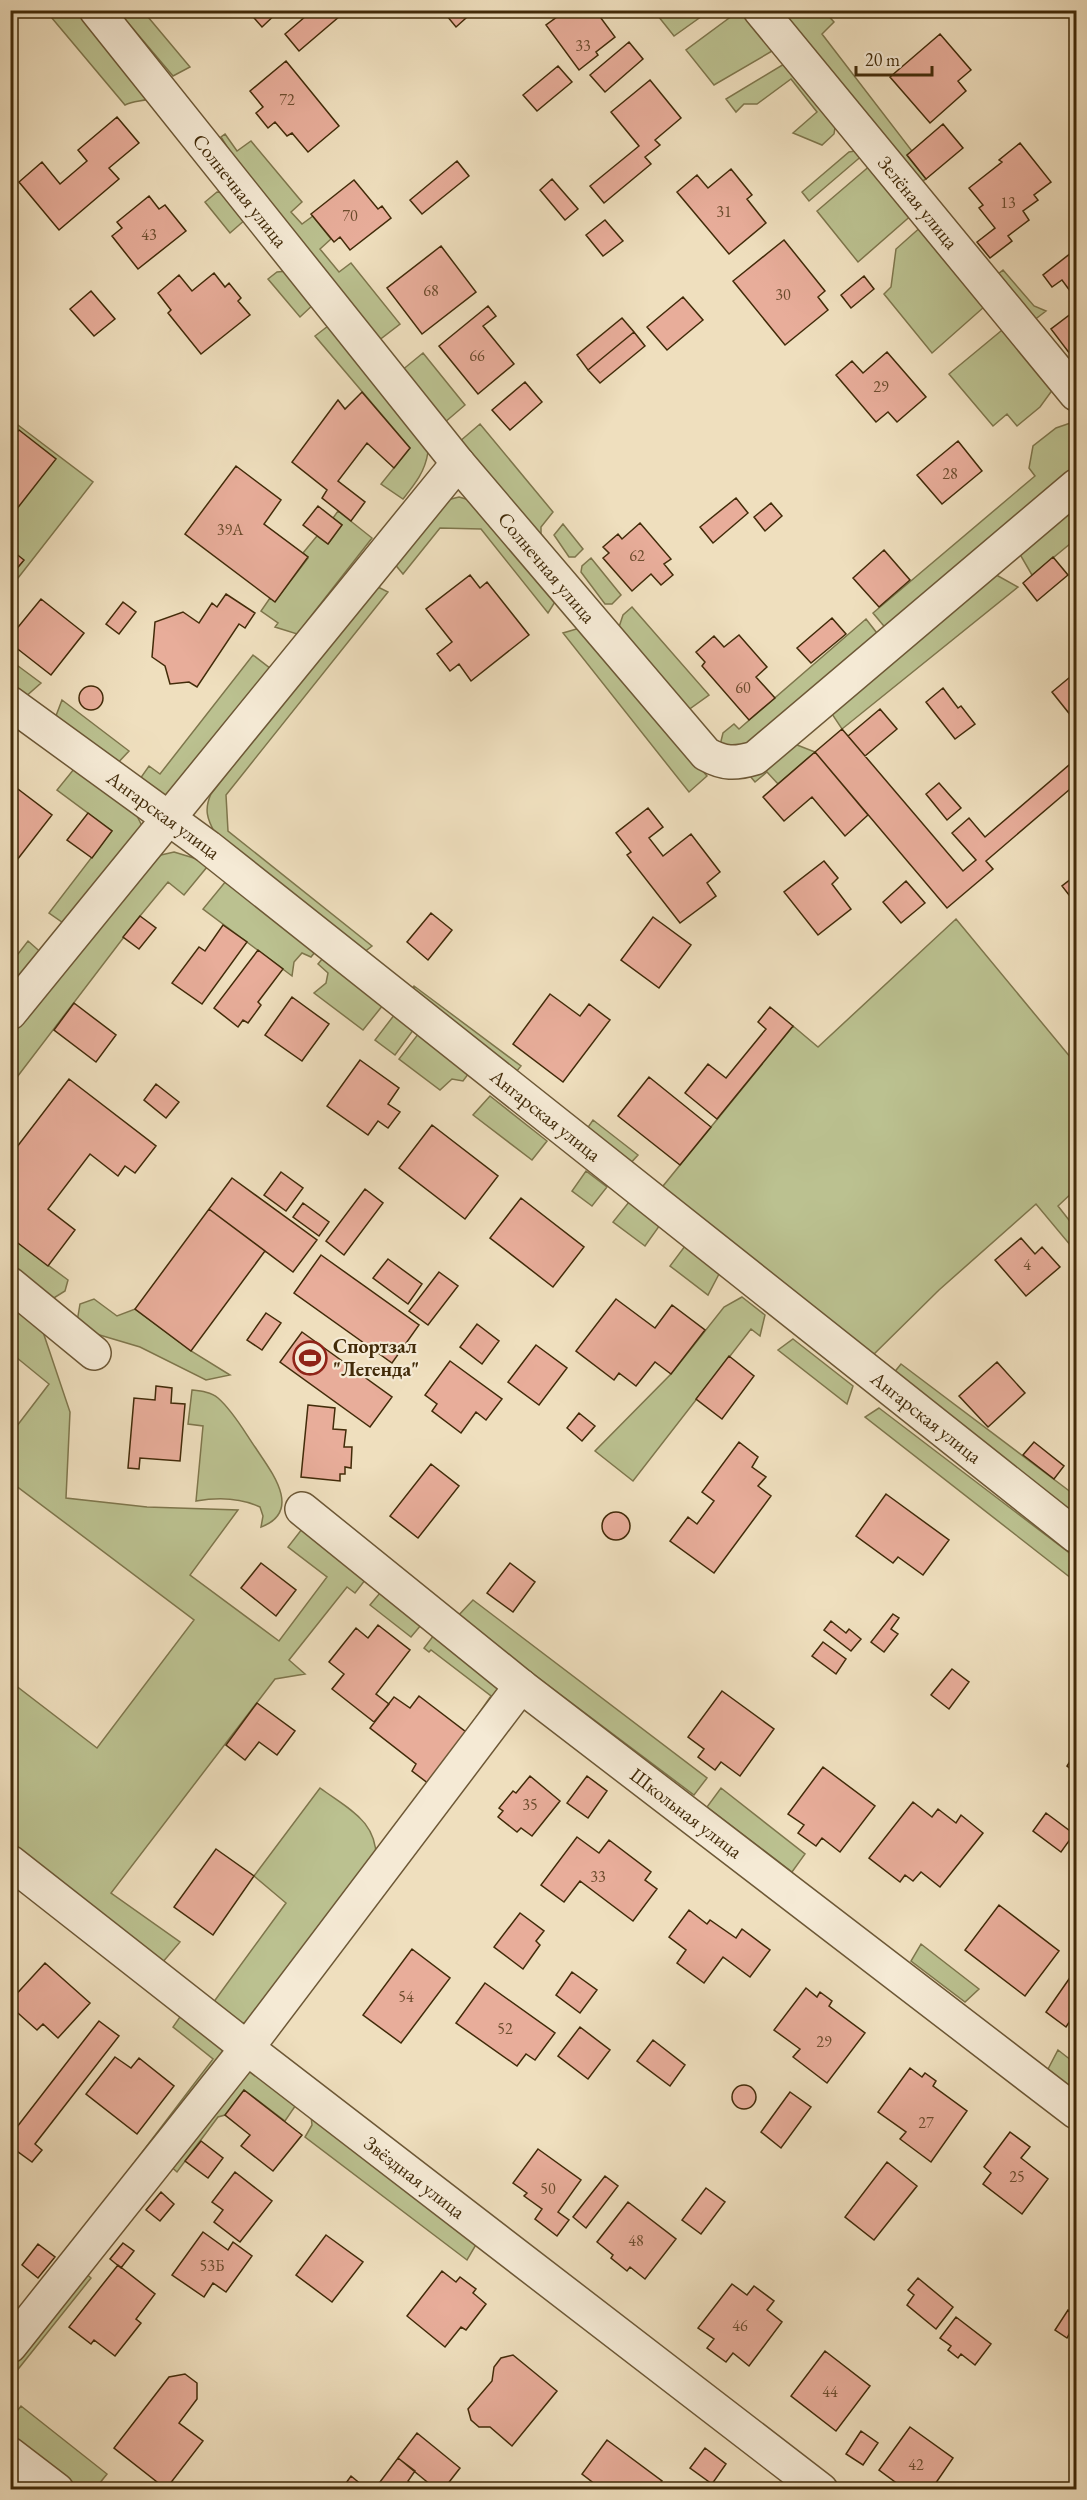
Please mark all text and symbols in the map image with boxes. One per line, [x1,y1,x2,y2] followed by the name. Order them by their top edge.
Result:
[575,35,591,56] house number: 33
[856,39,932,77] scale bar
[865,48,900,71] text: 20 m
[279,89,295,110] house number: 72
[187,128,294,253] street label: Солнечная улица
[872,150,964,254] street label: Зелёная улица
[1000,192,1016,213] house number: 13
[716,201,732,222] house number: 31
[342,205,358,226] house number: 70
[141,224,157,245] house number: 43
[423,280,439,301] house number: 68
[775,284,791,305] house number: 30
[469,345,485,366] house number: 66
[873,376,889,397] house number: 29
[942,463,958,484] house number: 28
[492,506,602,629] street label: Солнечная улица
[217,519,244,540] house number: 39А
[629,545,645,566] house number: 62
[735,677,751,698] house number: 60
[101,764,226,865] street label: Ангарская улица
[484,1062,606,1167] street label: Ангарская улица
[1023,1254,1031,1275] house number: 4
[333,1333,419,1382] place label: Спортзал "Легенда"
[292,1340,328,1376] sports icon: Спортзал "Легенда"
[865,1365,987,1469] street label: Ангарская улица
[625,1762,748,1864] street label: Школьная улица
[522,1794,538,1815] house number: 35
[590,1866,606,1887] house number: 33
[398,1986,414,2007] house number: 54
[497,2018,513,2039] house number: 52
[816,2031,832,2052] house number: 29
[918,2112,934,2133] house number: 27
[359,2130,471,2224] street label: Звёздная улица
[1009,2166,1025,2187] house number: 25
[540,2178,556,2199] house number: 50
[628,2230,644,2251] house number: 48
[200,2255,224,2276] house number: 53Б
[732,2315,748,2336] house number: 46
[822,2381,838,2402] house number: 44
[908,2454,924,2475] house number: 42

